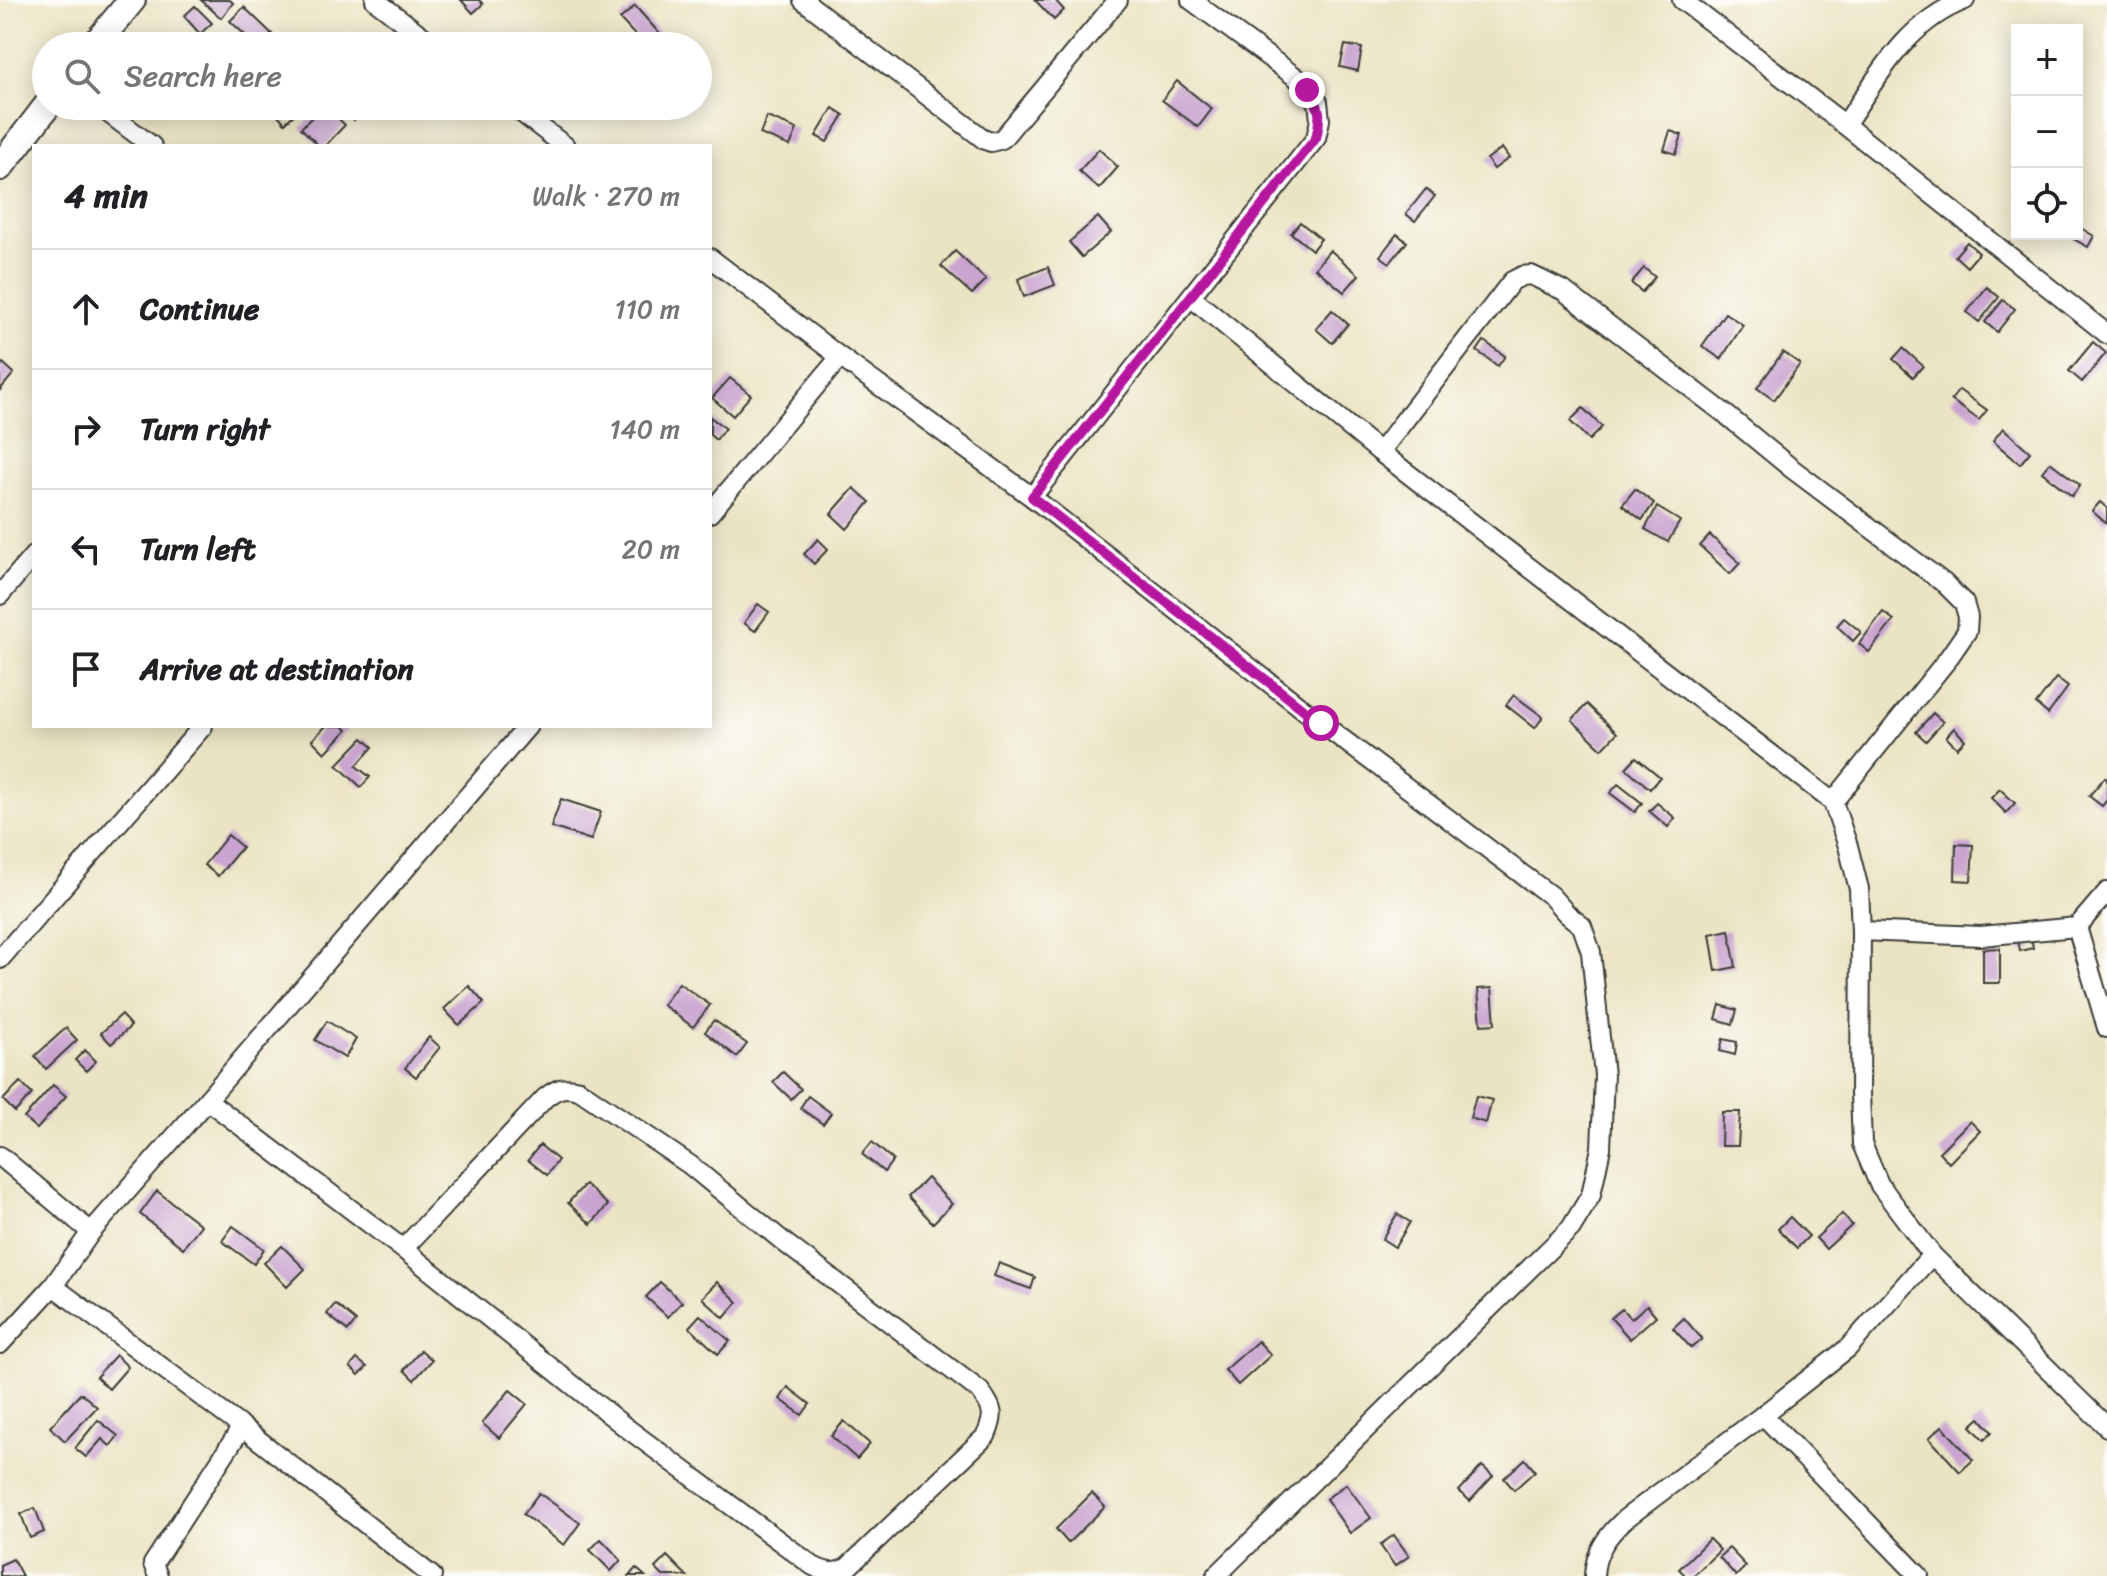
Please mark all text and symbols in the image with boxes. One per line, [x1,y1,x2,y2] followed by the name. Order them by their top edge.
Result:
[2011,24,2083,240] map controls
[2011,24,2083,96] button: +
[32,32,712,120] search box
[124,49,282,103] text: Search here
[60,54,104,98] icon: search
[1289,72,1325,108] route end
[2011,96,2083,168] button: −
[64,166,148,226] text: 4 min
[2011,168,2083,240] button: locate
[532,173,680,219] text: Walk · 270 m
[140,282,259,336] text: Continue
[615,286,680,332] text: 110 m
[64,287,108,331] icon: ahead
[140,402,270,456] text: Turn right
[609,406,680,452] text: 140 m
[64,407,108,451] icon: right
[140,522,256,576] text: Turn left
[622,526,680,572] text: 20 m
[64,527,108,571] icon: left
[140,642,414,696] text: Arrive at destination
[64,647,108,691] icon: arrive
[1303,705,1339,741] route start

